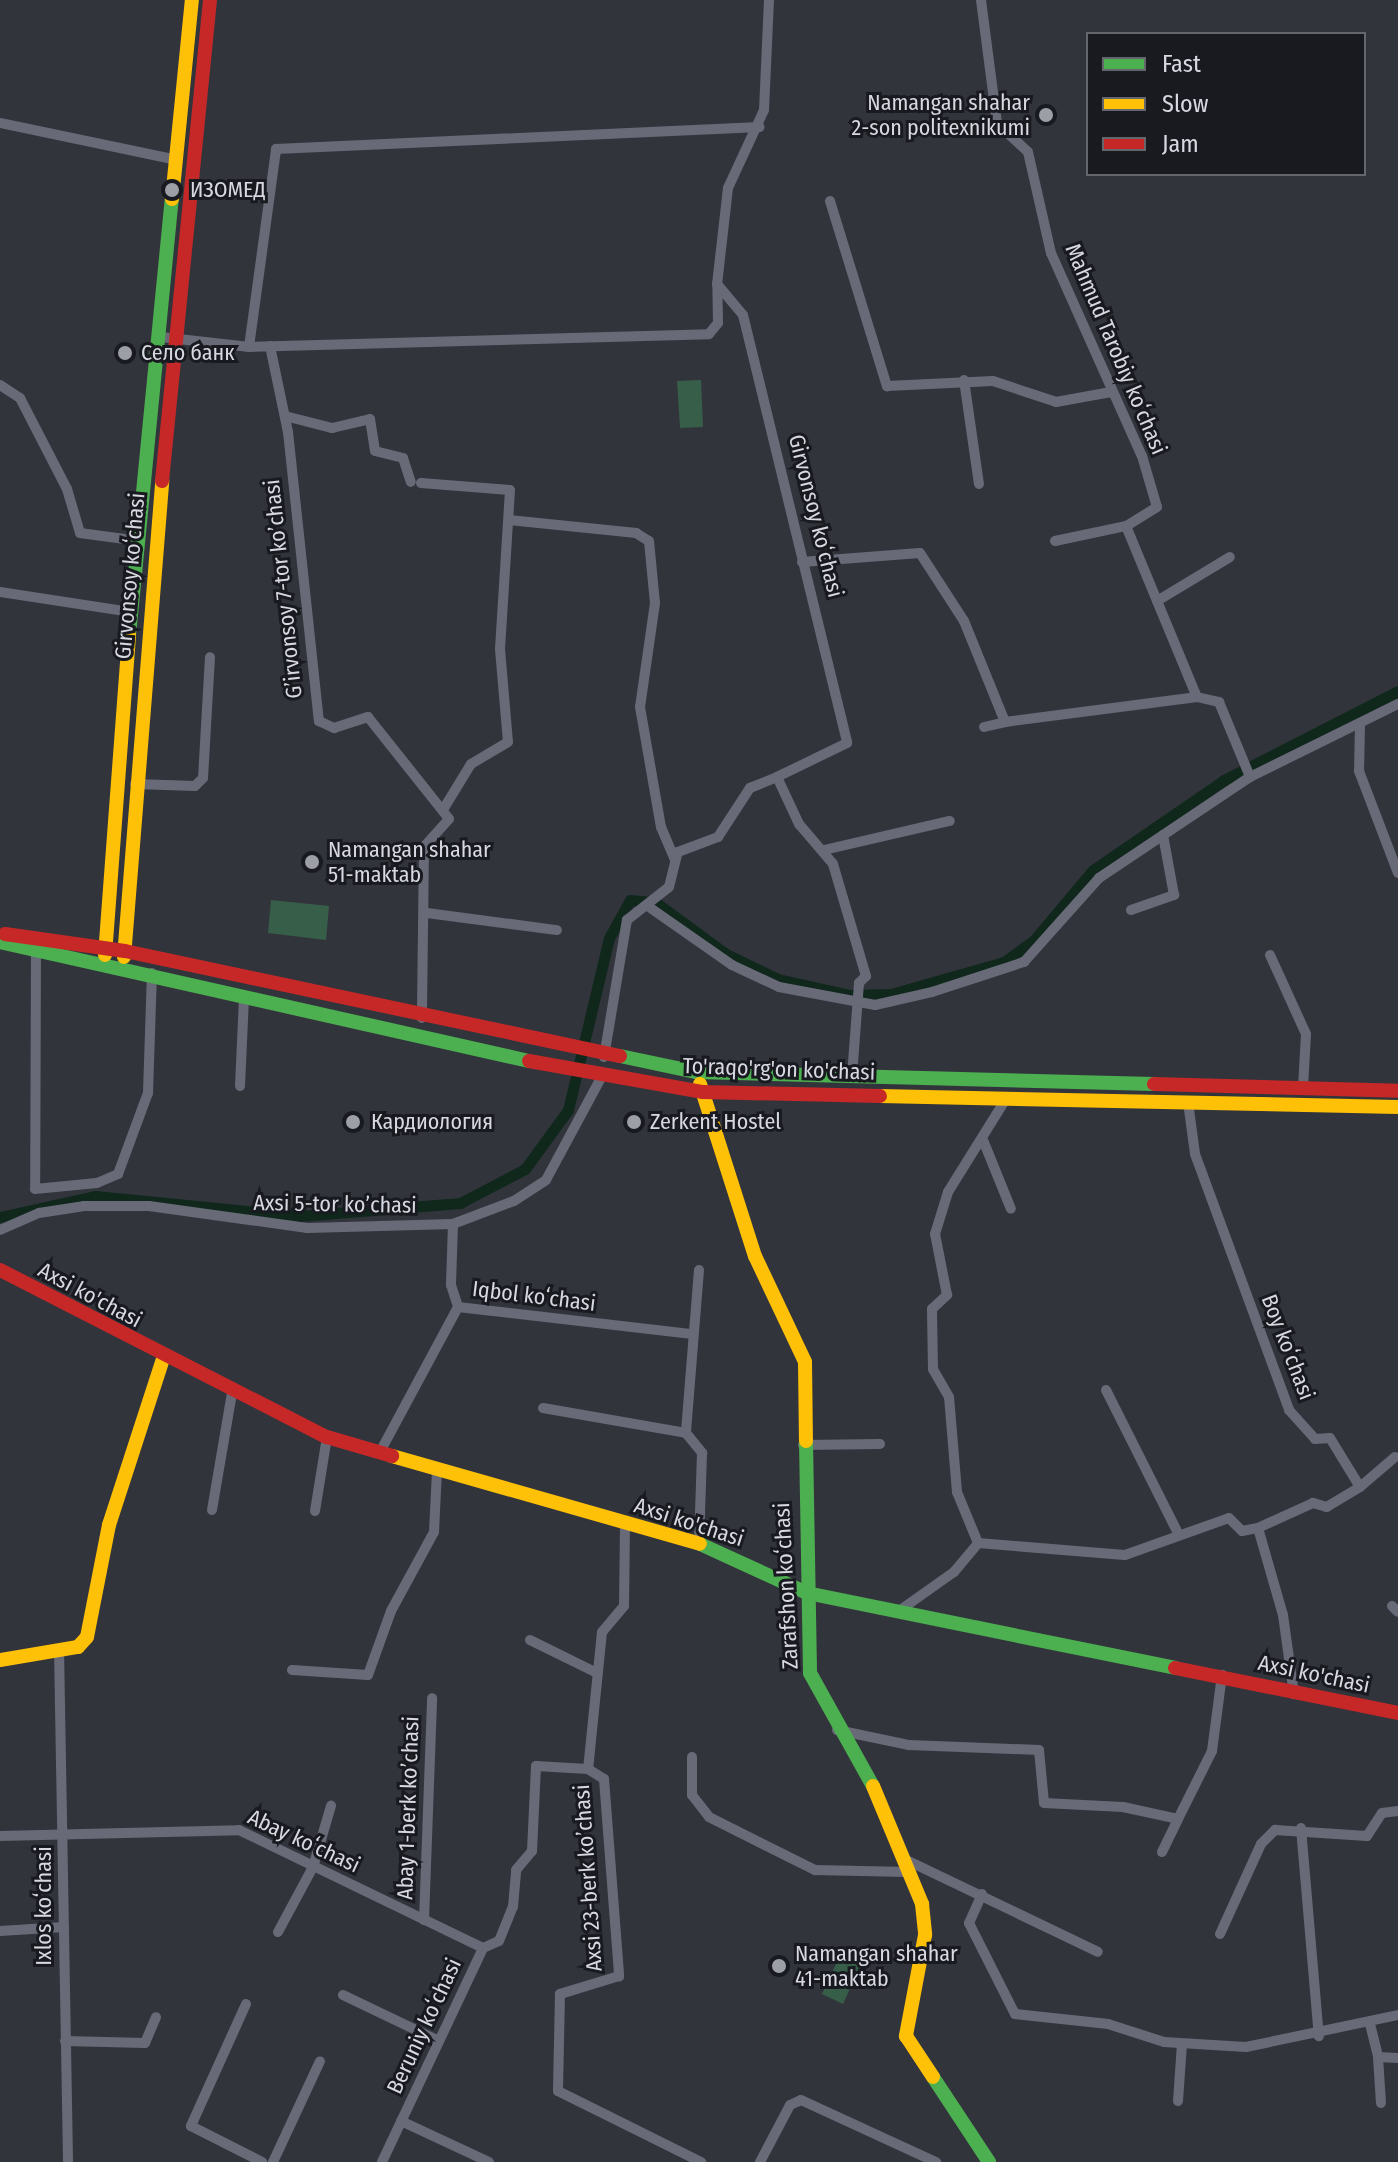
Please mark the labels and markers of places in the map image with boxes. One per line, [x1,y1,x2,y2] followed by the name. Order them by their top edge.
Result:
[851,89,1030,140] place label: Namangan shahar 2-son politexnikumi
[1037,106,1055,124] marker: Namangan shahar 2-son politexnikumi
[190,177,266,203] place label: ИЗОМЕД
[161,179,183,201] marker: ИЗОМЕД
[141,340,234,366] place label: Село банк
[116,344,134,362] marker: Село банк
[328,836,491,888] place label: Namangan shahar 51-maktab
[303,853,321,871] marker: Namangan shahar 51-maktab
[371,1109,493,1135] place label: Кардиология
[650,1109,781,1135] place label: Zerkent Hostel
[342,1111,364,1133] marker: Кардиология
[625,1113,643,1131] marker: Zerkent Hostel
[795,1940,958,1992] place label: Namangan shahar 41-maktab
[770,1957,788,1975] marker: Namangan shahar 41-maktab

